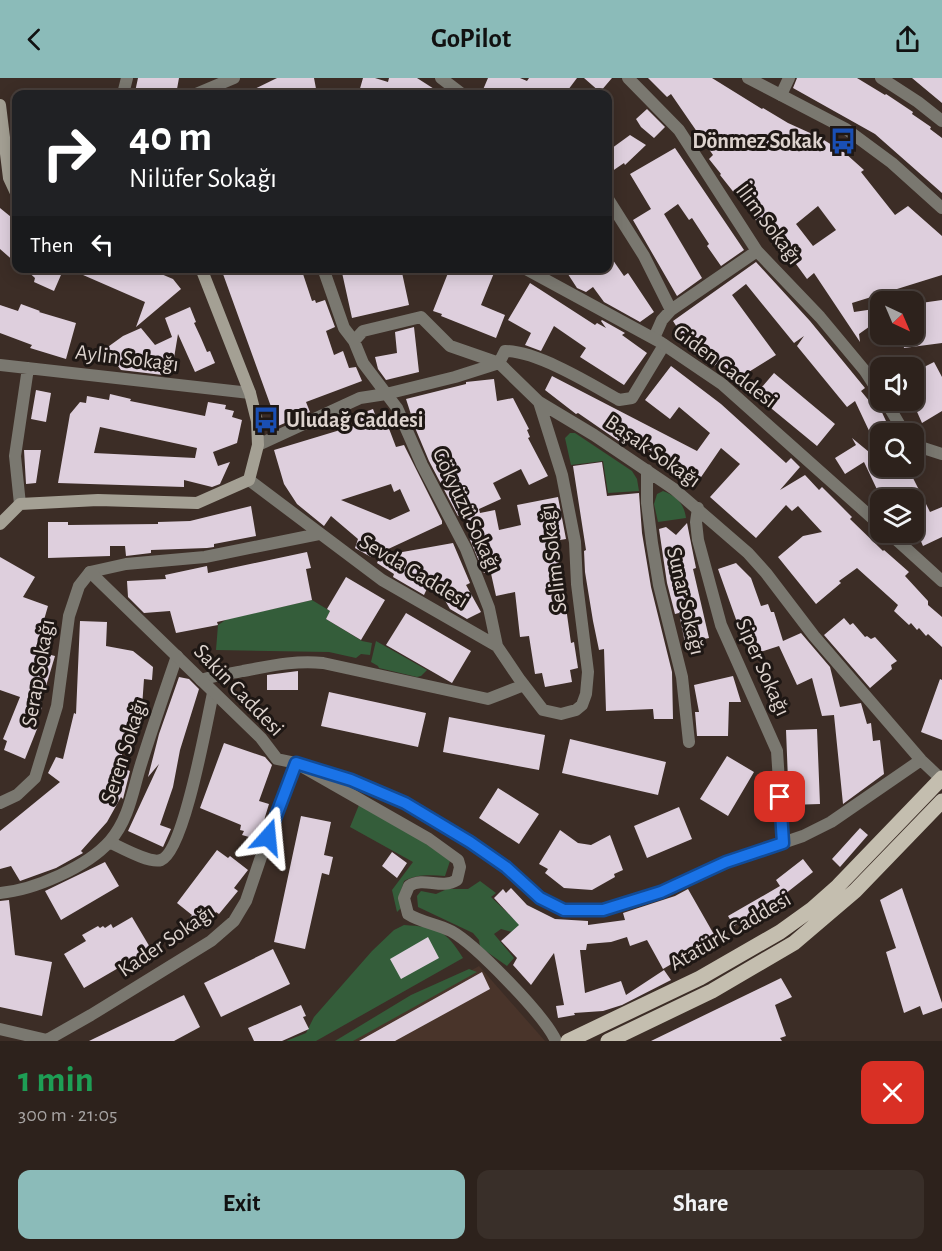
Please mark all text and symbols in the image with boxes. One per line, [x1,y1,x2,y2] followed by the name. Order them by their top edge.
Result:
[18,23,51,56] icon: back
[891,23,924,56] icon: share
[431,25,511,52] text: GoPilot
[30,114,108,192] icon: right
[129,116,212,158] text: 40 m
[828,126,858,156] bus stop icon: Dönmez Sokak
[692,130,823,152] place label: Dönmez Sokak
[129,165,277,192] text: Nilüfer Sokağı
[732,180,806,268] street label: İlim Sokağı
[86,228,119,261] icon: left
[30,234,74,256] text: Then
[870,291,924,345] north arrow
[870,291,924,543] map controls
[669,320,781,412] street label: Giden Caddesi
[74,341,180,375] street label: Aylin Sokağı
[870,357,924,411] button: sound
[251,405,281,435] bus stop icon: Uludağ Caddesi
[286,409,423,431] place label: Uludağ Caddesi
[601,410,705,492] street label: Başak Sokağı
[870,423,924,477] button: search
[429,444,505,576] street label: Gökyüzü Sokağı
[870,489,924,543] button: layers
[535,504,571,614] street label: Selim Sokağı
[356,530,472,612] street label: Sevda Caddesi
[663,545,709,657] street label: Sunar Sokağı
[732,615,794,719] street label: Siper Sokağı
[18,618,58,728] street label: Serap Sokağı
[190,640,288,740] street label: Sakin Caddesi
[97,696,151,806] street label: Seren Sokağı
[754,771,805,822] pin
[763,780,796,813] icon: arrive
[236,805,300,869] position arrow
[666,887,794,975] street label: Atatürk Caddesi
[114,901,218,981] street label: Kader Sokağı
[861,1061,924,1124] button: close
[18,1062,94,1098] text: 1 min
[18,1105,117,1125] text: 300 m · 21:05
[18,1170,465,1239] button: Exit
[477,1170,924,1239] button: Share

